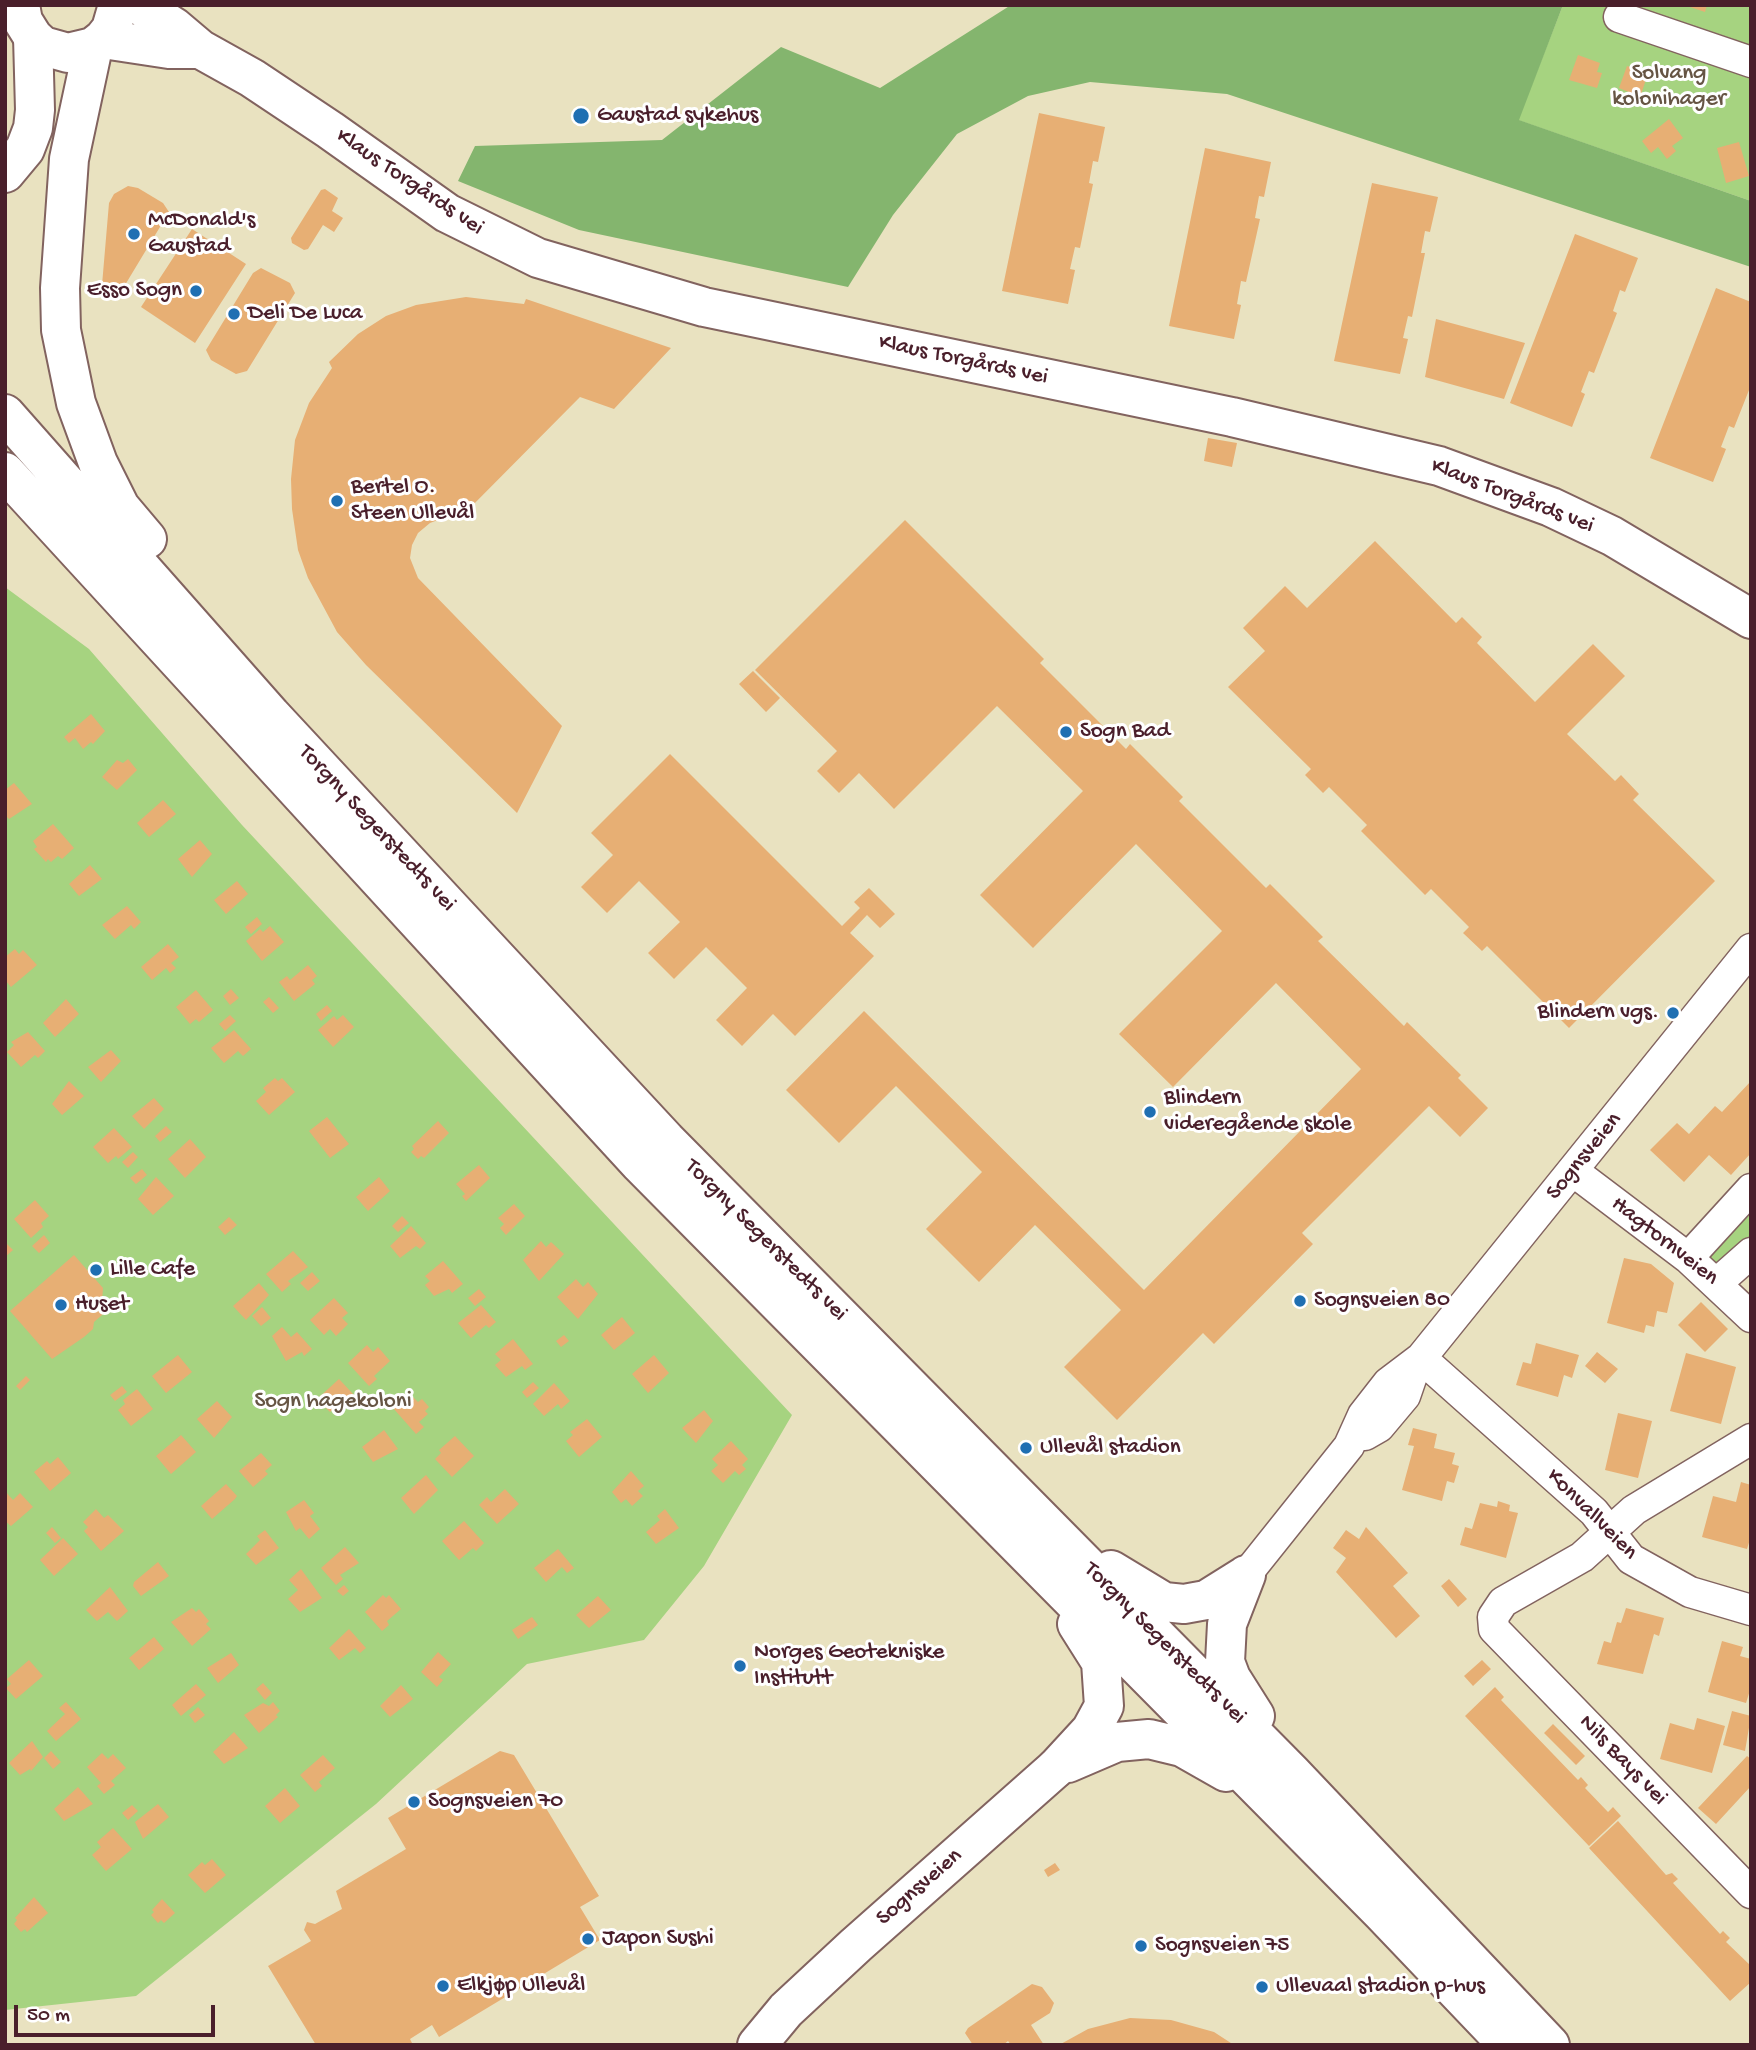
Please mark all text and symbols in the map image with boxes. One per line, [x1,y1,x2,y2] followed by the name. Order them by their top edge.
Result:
[1612,60,1726,114] park label: Solvang kolonihager
[597,102,758,130] place label: Gaustad sykehus
[571,106,591,126] marker: Gaustad sykehus
[330,123,488,243] street label: Klaus Torgårds vei
[148,207,255,261] place label: McDonald's Gaustad
[126,226,142,242] marker: McDonald's Gaustad
[87,277,182,305] place label: Esso Sogn
[188,283,204,299] marker: Esso Sogn
[248,300,362,328] place label: Deli De Luca
[226,306,242,322] marker: Deli De Luca
[876,330,1050,392] street label: Klaus Torgårds vei
[1427,453,1597,541] street label: Klaus Torgårds vei
[351,474,474,528] place label: Bertel O. Steen Ullevål
[329,493,345,509] marker: Bertel O. Steen Ullevål
[1080,718,1170,746] place label: Sogn Bad
[1058,724,1074,740] marker: Sogn Bad
[291,740,461,918] street label: Torgny Segerstedts vei
[1537,999,1659,1027] place label: Blindern vgs.
[1665,1005,1681,1021] marker: Blindern vgs.
[1164,1085,1352,1139] place label: Blindern videregående skole
[1142,1104,1158,1120] marker: Blindern videregående skole
[1541,1108,1629,1206] street label: Sognsveien
[678,1154,852,1328] street label: Torgny Segerstedts vei
[1605,1191,1723,1293] street label: Hagtornveien
[110,1256,195,1284] place label: Lille Cafe
[88,1262,104,1278] marker: Lille Cafe
[1314,1287,1450,1315] place label: Sognsveien 80
[75,1291,129,1319] place label: Huset
[1292,1293,1308,1309] marker: Sognsveien 80
[53,1297,69,1313] marker: Huset
[254,1388,412,1416] park label: Sogn hagekoloni
[1040,1434,1181,1462] place label: Ullevål stadion
[1018,1440,1034,1456] marker: Ullevål stadion
[1539,1463,1643,1567] street label: Konvallveien
[1077,1557,1251,1731] street label: Torgny Segerstedts vei
[754,1639,944,1693] place label: Norges Geotekniske Institutt
[732,1658,748,1674] marker: Norges Geotekniske Institutt
[1572,1710,1672,1812] street label: Nils Bays vei
[428,1788,563,1816] place label: Sognsveien 70
[406,1794,422,1810] marker: Sognsveien 70
[871,1843,969,1933] street label: Sognsveien
[602,1925,714,1953] place label: Japon Sushi
[580,1931,596,1947] marker: Japon Sushi
[1155,1932,1289,1960] place label: Sognsveien 75
[1133,1938,1149,1954] marker: Sognsveien 75
[457,1972,585,2000] place label: Elkjøp Ullevål
[1276,1973,1485,2001] place label: Ullevaal stadion p-hus
[435,1978,451,1994] marker: Elkjøp Ullevål
[1254,1979,1270,1995] marker: Ullevaal stadion p-hus
[18,1990,219,2034] scale bar
[27,2004,70,2029] text: 50 m

